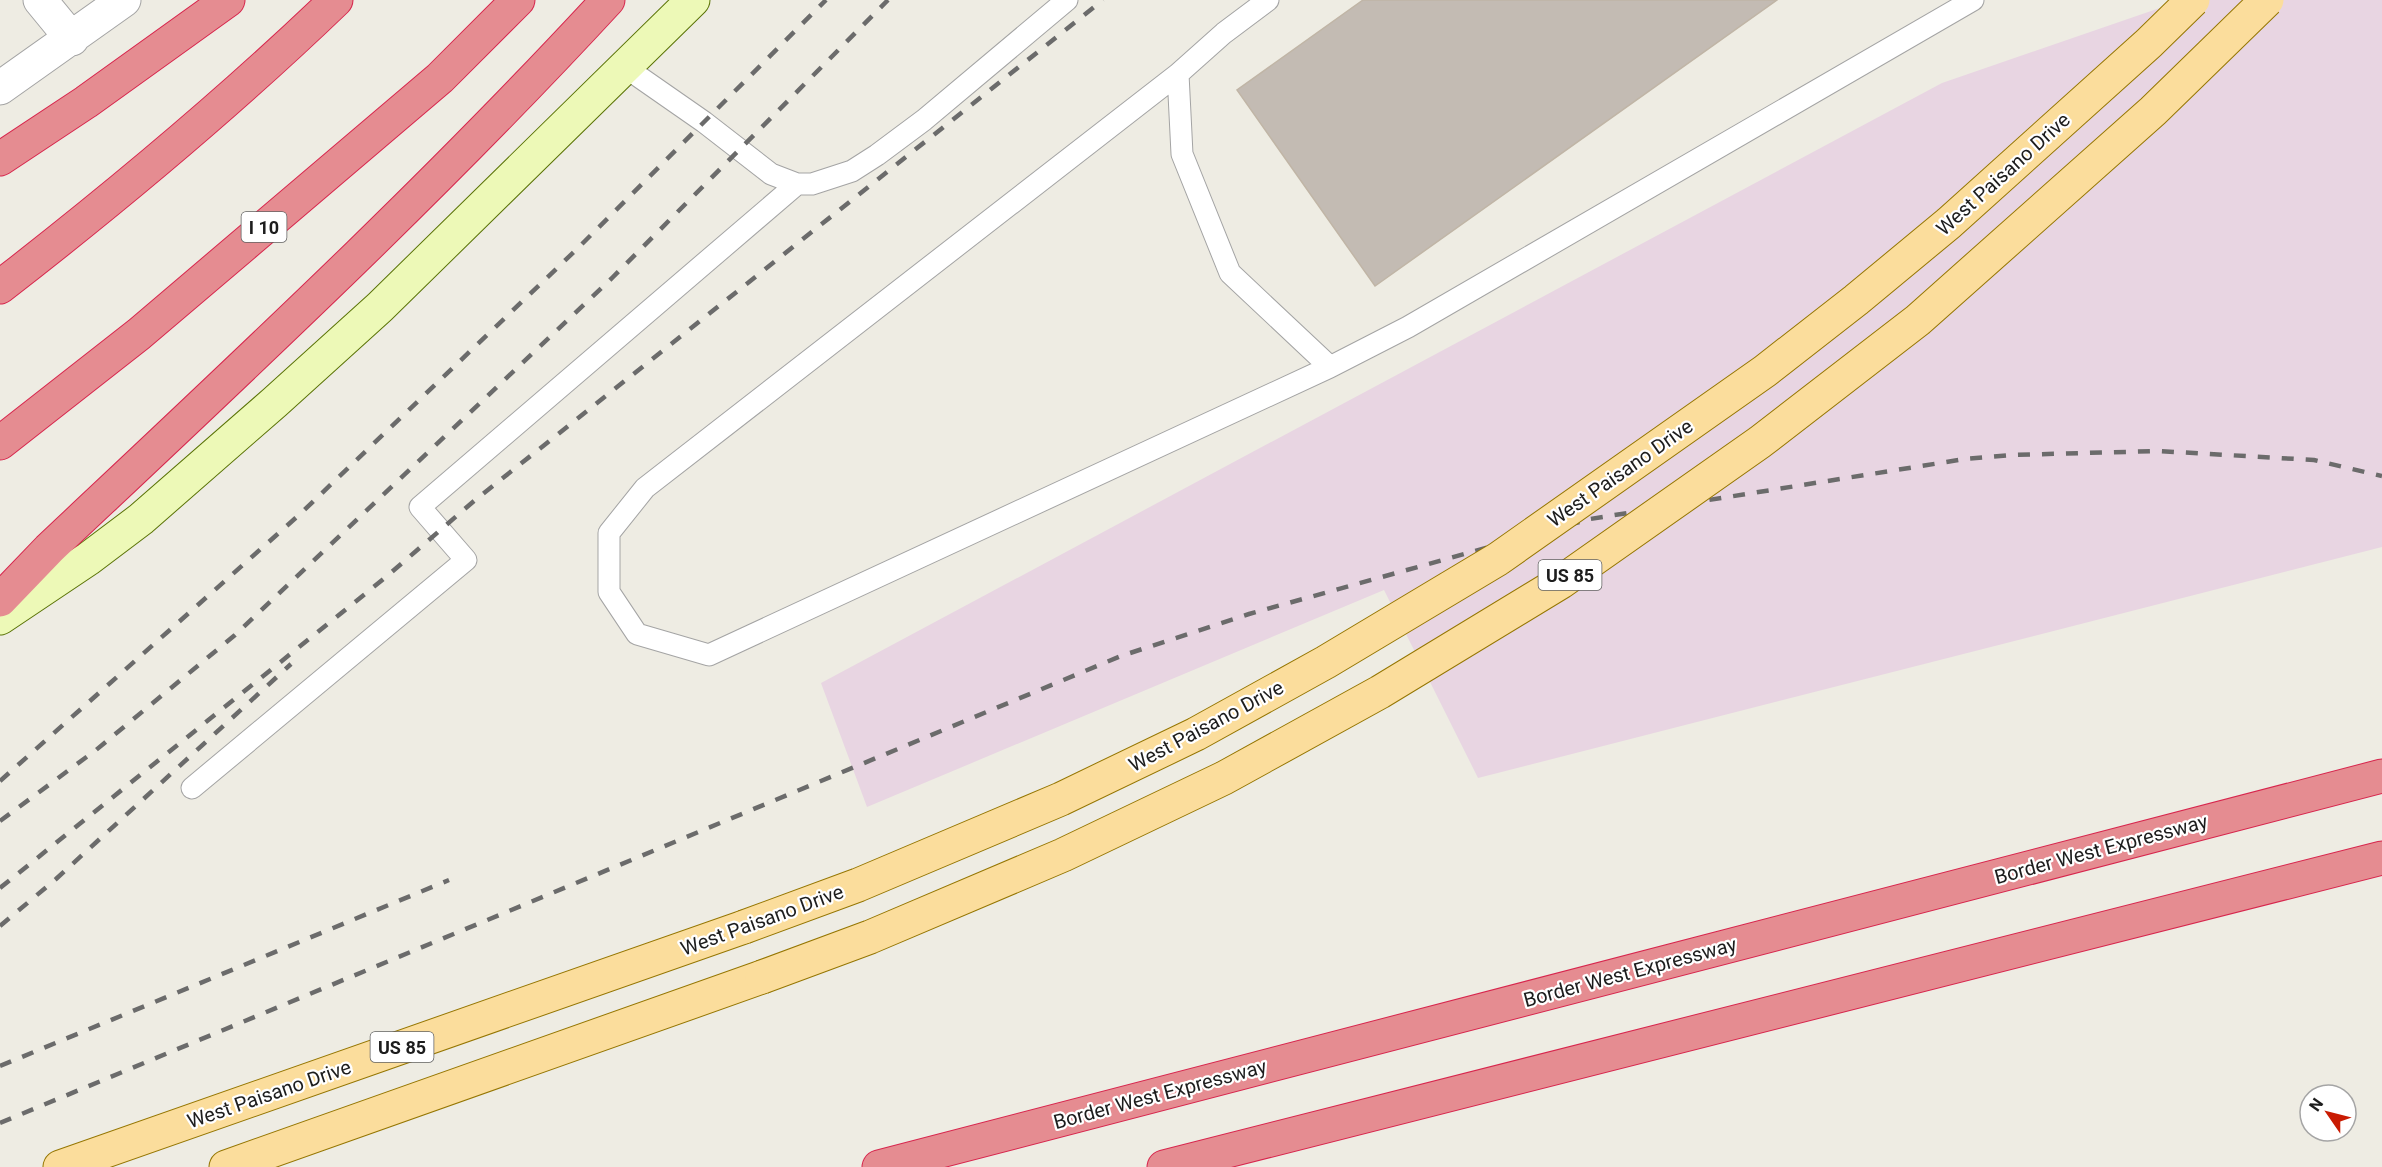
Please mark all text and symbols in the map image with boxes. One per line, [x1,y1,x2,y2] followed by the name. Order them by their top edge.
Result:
[1931,108,2075,240] street label: West Paisano Drive
[242,212,286,242] road number: I 10
[1543,414,1697,532] street label: West Paisano Drive
[1538,560,1602,590] road number: US 85
[1125,675,1287,777] street label: West Paisano Drive
[1992,809,2211,889] street label: Border West Expressway
[677,879,847,961] street label: West Paisano Drive
[1521,932,1740,1012] street label: Border West Expressway
[370,1032,434,1062] road number: US 85
[1051,1054,1270,1134] street label: Border West Expressway
[184,1055,354,1133] street label: West Paisano Drive
[2298,1083,2358,1143] north arrow
[2305,1095,2327,1115] text: N

